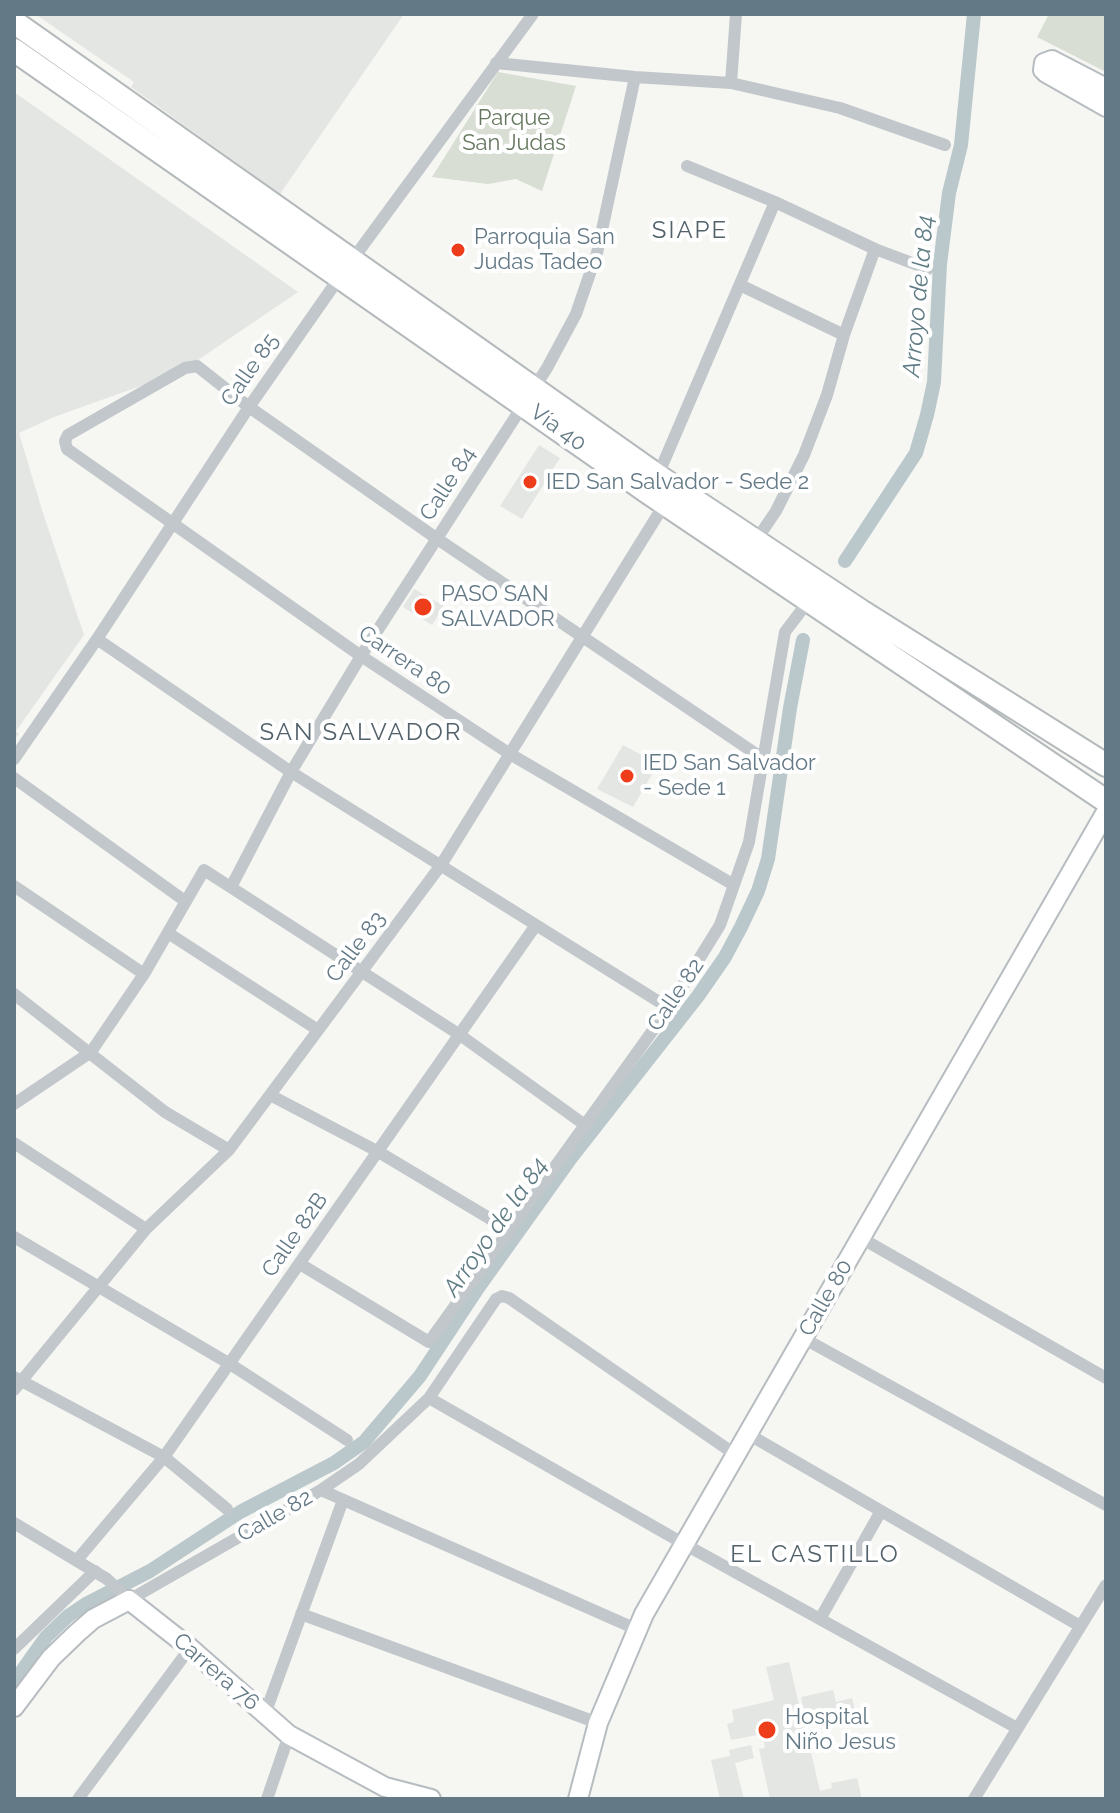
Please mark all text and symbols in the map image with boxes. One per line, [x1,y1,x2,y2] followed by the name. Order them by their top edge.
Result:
[462,105,566,156] park label: Parque San Judas
[898,214,940,378] water label: Arroyo de la 84
[652,217,728,245] district label: SIAPE
[474,224,615,276] place label: Parroquia San Judas Tadeo
[449,241,467,259] marker: Parroquia San Judas Tadeo
[215,329,285,411] street label: Calle 85
[525,399,591,457] street label: Vía 40
[414,442,482,526] street label: Calle 84
[546,469,809,495] place label: IED San Salvador - Sede 2
[521,473,539,491] marker: IED San Salvador - Sede 2
[441,581,555,632] place label: PASO SAN SALVADOR
[412,596,434,618] marker: PASO SAN SALVADOR
[353,620,457,702] street label: Carrera 80
[259,719,463,747] district label: SAN SALVADOR
[643,750,816,802] place label: IED San Salvador - Sede 1
[618,767,636,785] marker: IED San Salvador - Sede 1
[321,906,391,988] street label: Calle 83
[642,954,710,1036] street label: Calle 82
[438,1152,554,1302] water label: Arroyo de la 84
[256,1188,334,1282] street label: Calle 82B
[794,1255,858,1341] street label: Calle 80
[233,1484,317,1548] street label: Calle 82
[730,1541,900,1569] district label: EL CASTILLO
[168,1627,264,1717] street label: Carrera 76
[785,1704,896,1756] place label: Hospital Niño Jesus
[756,1719,778,1741] marker: Hospital Niño Jesus

